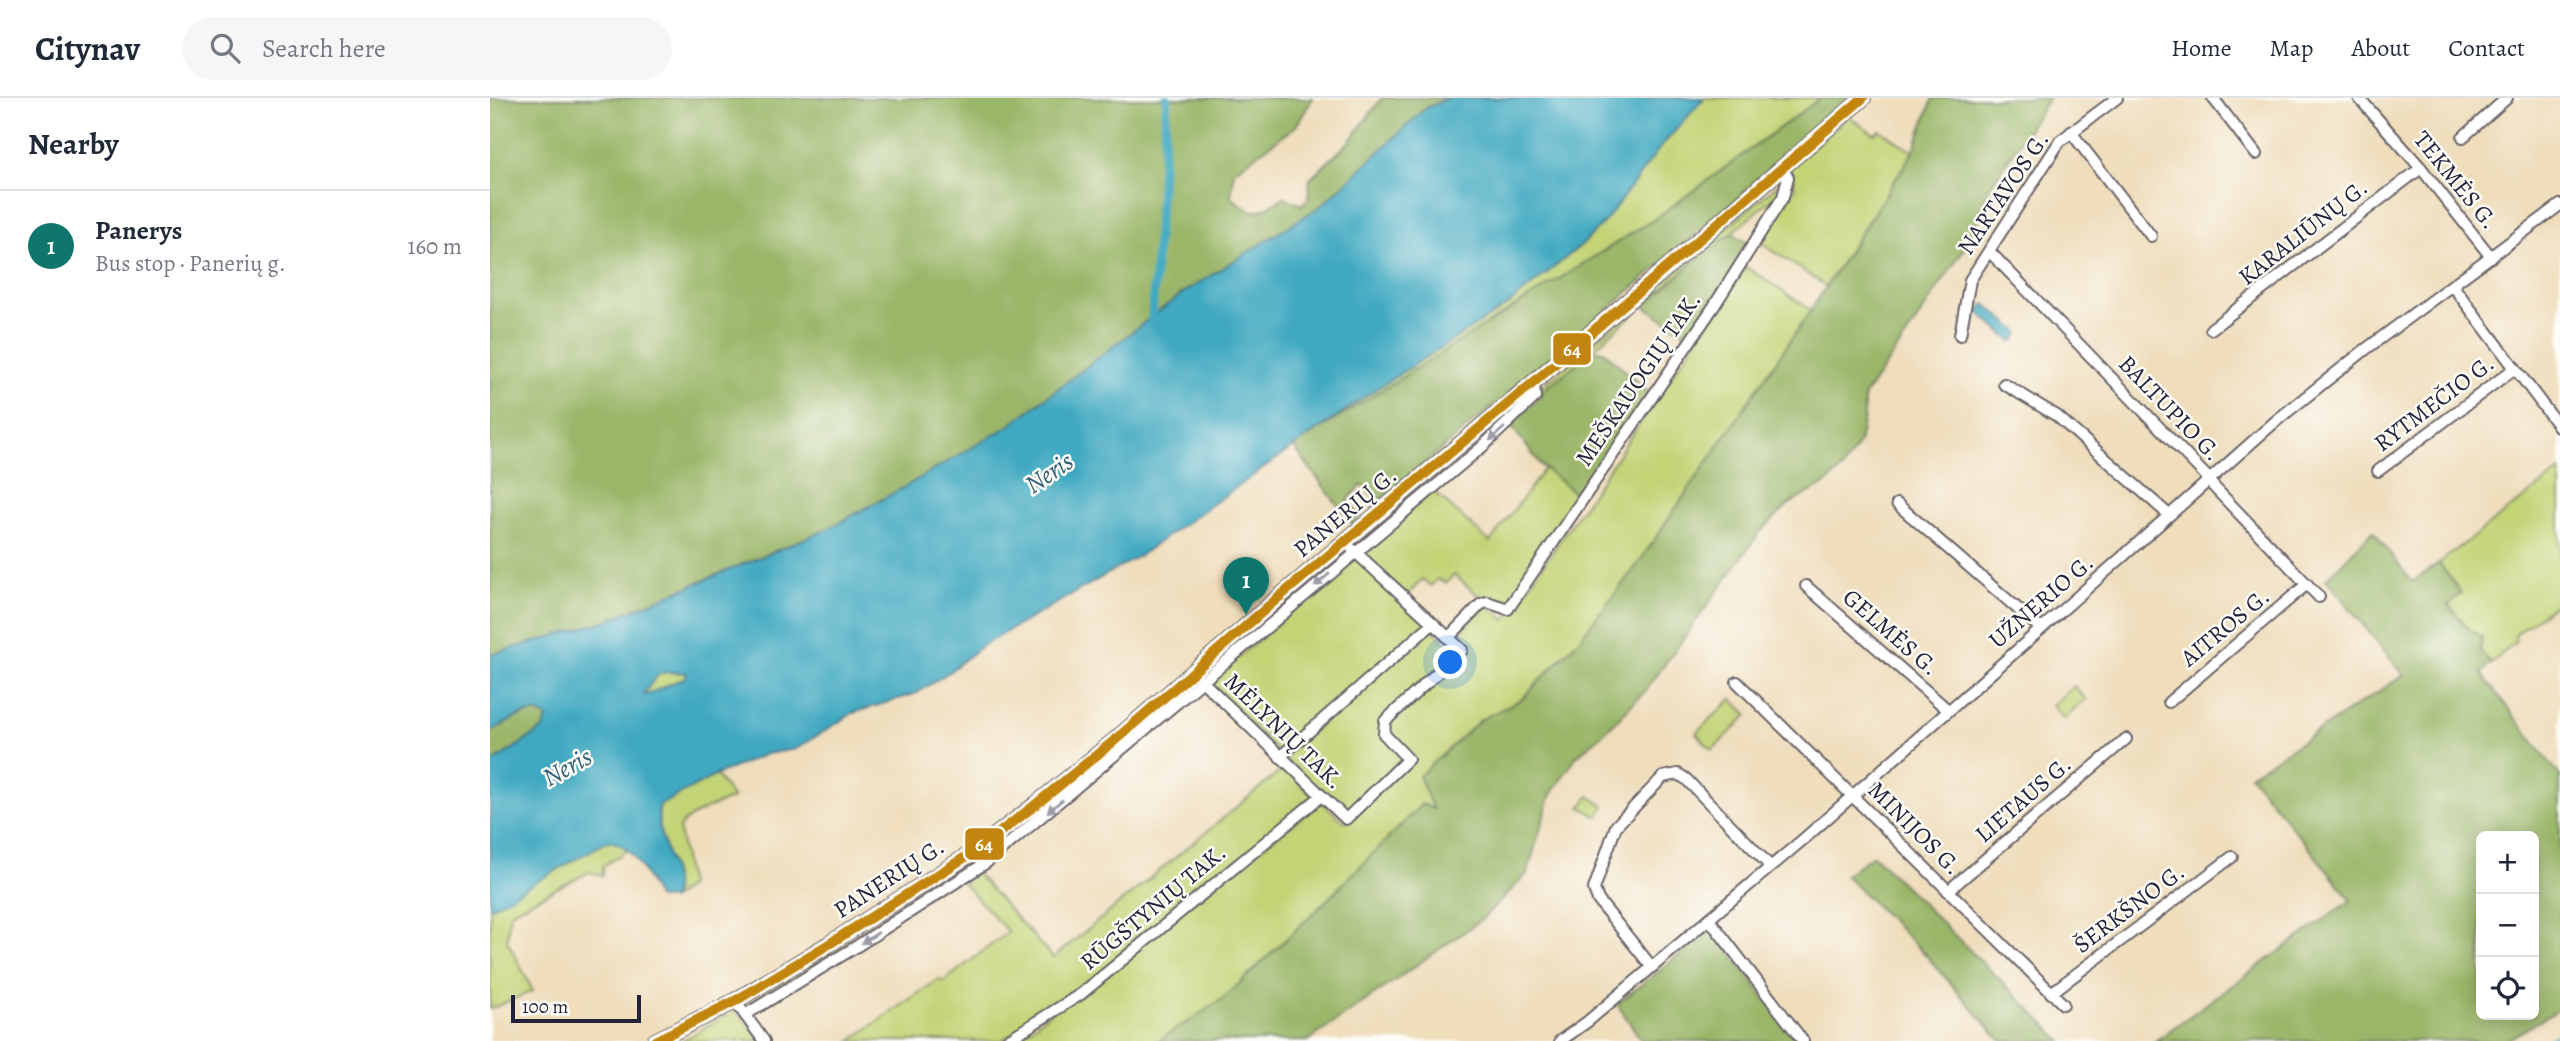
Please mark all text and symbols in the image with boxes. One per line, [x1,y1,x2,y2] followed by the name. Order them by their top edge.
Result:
[182,17,672,80] search box
[35,26,140,71] text: Citynav
[206,29,244,67] icon: search
[262,31,386,66] text: Search here
[2171,32,2232,64] text: Home
[2270,32,2314,64] text: Map
[2352,32,2410,64] text: About
[2448,32,2525,64] text: Contact
[28,124,119,164] text: Nearby
[2407,124,2505,236] street label: TEKMĖS G.
[1950,125,2056,261] street label: NARTAVOS G.
[2232,171,2374,293] street label: KARALIŪNŲ G.
[95,213,182,248] text: Panerys
[47,231,55,262] text: 1
[408,231,462,262] text: 160 m
[95,248,286,279] text: Bus stop · Panerių g.
[1568,286,1708,472] street label: MEŠKAUOGIŲ TAK.
[1552,332,1592,366] line badge: 64
[1563,337,1581,363] text: 64
[2367,347,2501,459] street label: RYTMEČIO G.
[2111,348,2229,468] street label: BALTUPIO G.
[1488,426,1506,442] one-way arrow
[1018,444,1080,502] water label: Neris
[1287,459,1403,565] street label: PANERIŲ G.
[1982,546,2100,656] street label: UŽNERIO G.
[1223,557,1269,615] pin: 1
[1314,572,1331,587] one-way arrow
[2173,580,2276,674] street label: AITROS G.
[1836,581,1946,683] street label: GELMĖS G.
[1433,645,1467,679] your location
[1217,666,1351,796] street label: MĖLYNIŲ TAK.
[536,739,598,795] water label: Neris
[1968,748,2078,850] street label: LIETAUS G.
[1861,774,1969,882] street label: MINIJOS G.
[1047,798,1064,813] one-way arrow
[964,827,1005,861] line badge: 64
[828,830,950,926] street label: PANERIŲ G.
[2476,831,2539,1020] map controls
[2476,831,2539,894] button: +
[975,832,993,858] text: 64
[1073,837,1233,977] street label: RŪGŠTYNIŲ TAK.
[2067,856,2191,960] street label: ŠERKŠNO G.
[2476,894,2539,957] button: −
[861,931,880,944] one-way arrow
[2476,957,2539,1020] button: locate
[511,992,640,1024] scale bar
[522,994,568,1020] text: 100 m

